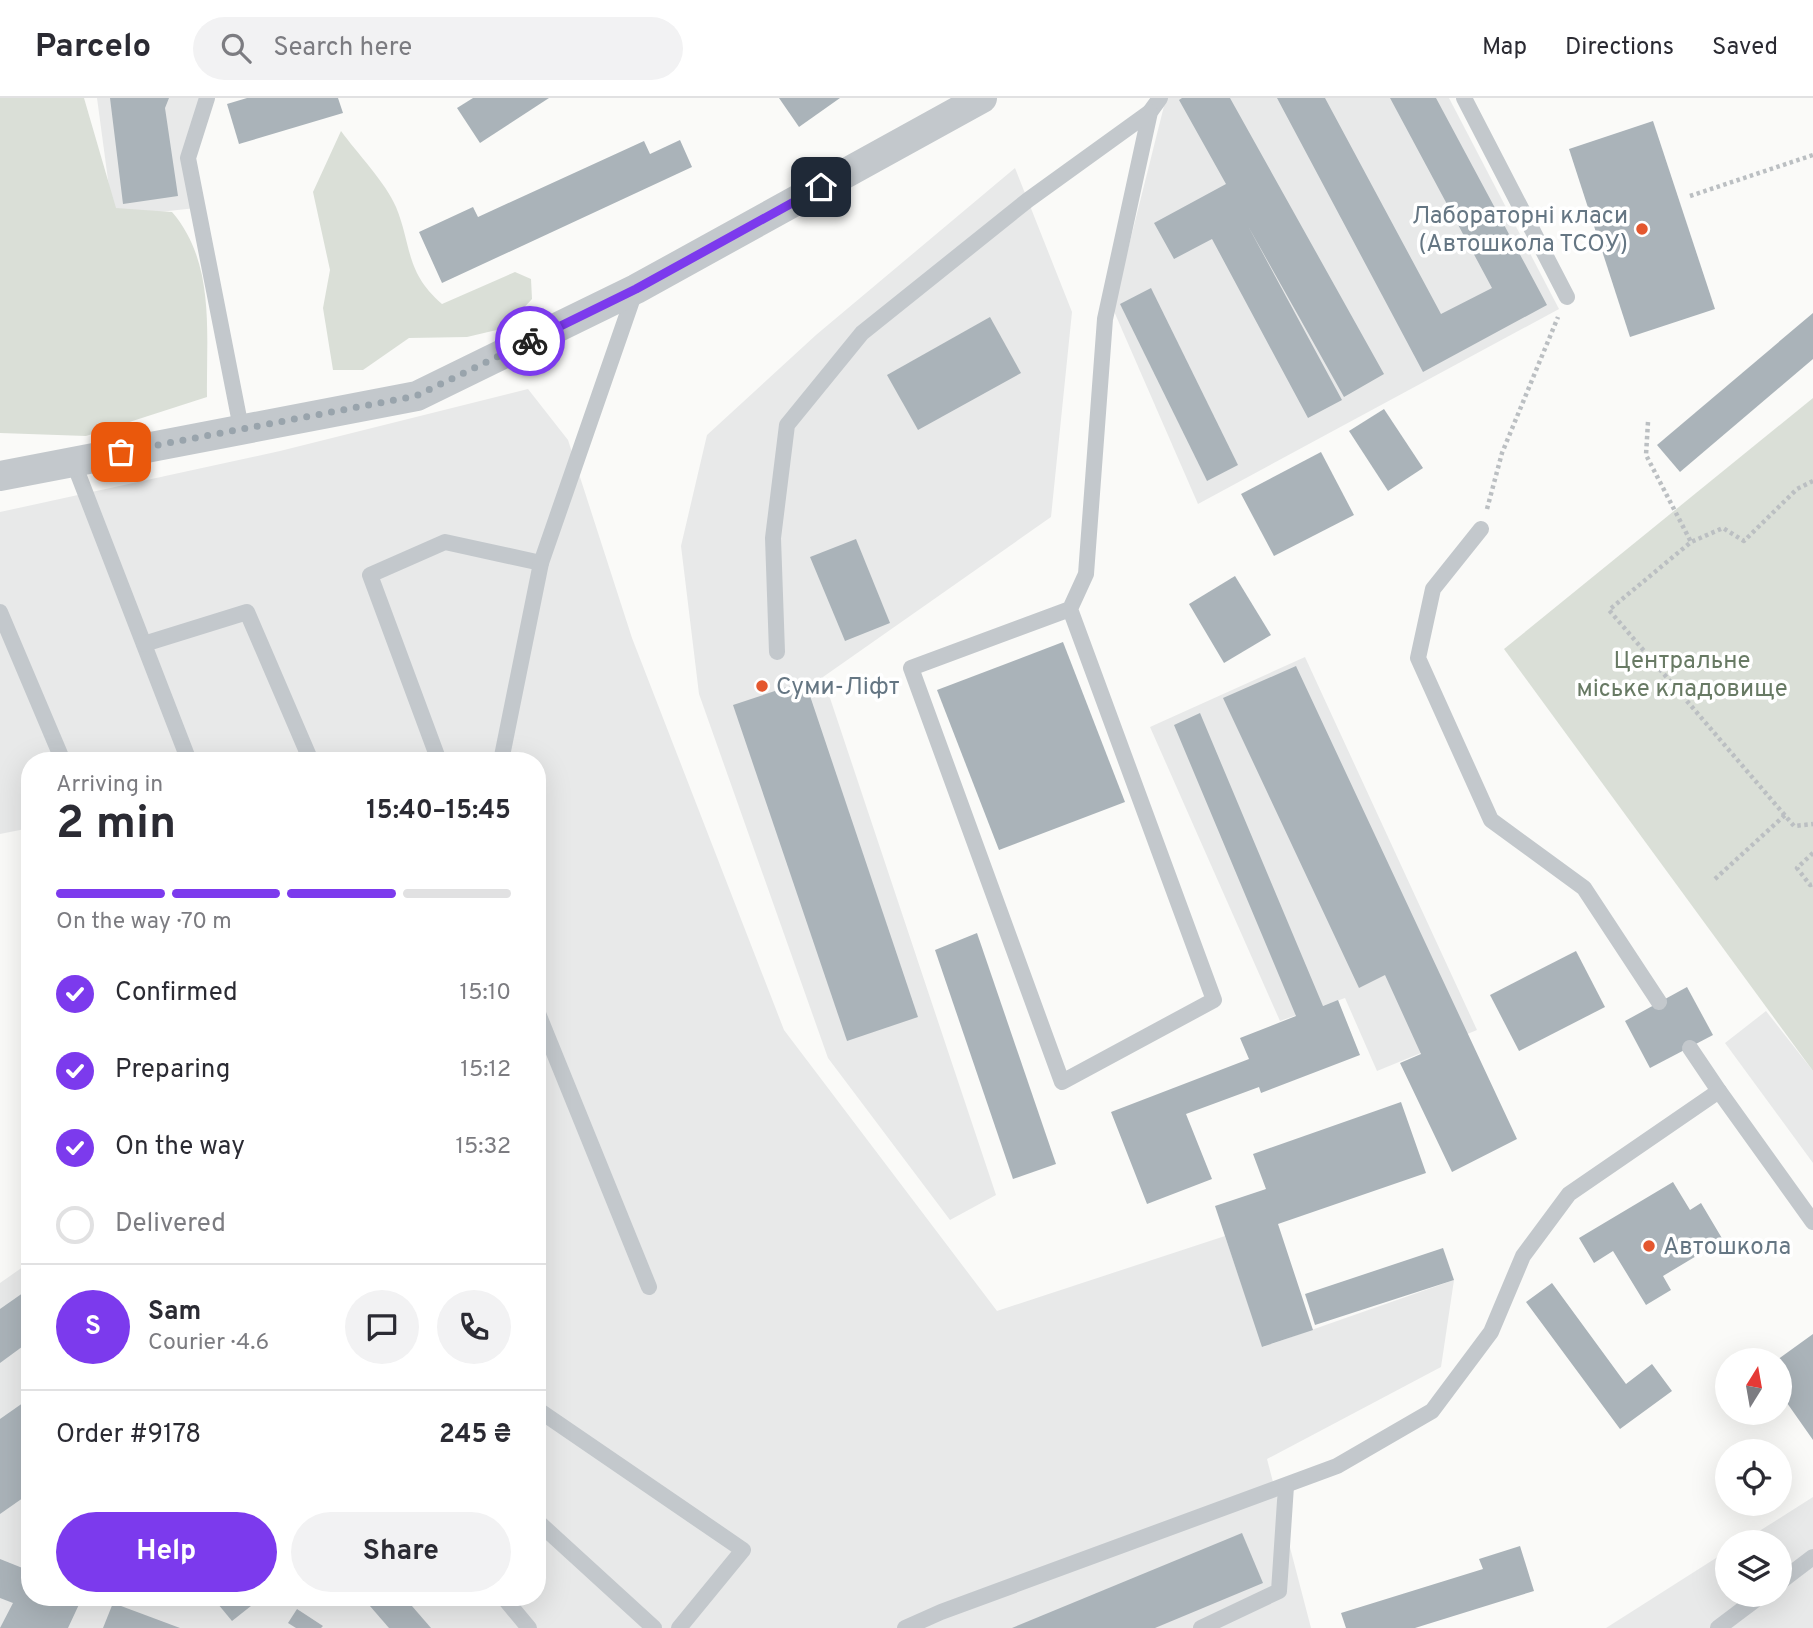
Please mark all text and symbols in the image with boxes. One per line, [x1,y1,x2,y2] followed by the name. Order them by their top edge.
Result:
[193,17,683,80] search box
[35,27,151,69] text: Parcelo
[217,29,255,67] icon: search
[273,32,412,65] text: Search here
[1482,33,1527,63] text: Map
[1565,33,1674,63] text: Directions
[1712,33,1778,63] text: Saved
[791,157,851,217] pin
[802,168,840,206] icon: home
[1412,202,1628,260] place label: Лабораторні класи (Автошкола ТСОУ)
[1634,221,1650,237] marker: Лабораторні класи (Автошкола ТСОУ)
[495,306,565,376] courier
[511,322,549,360] icon: bike
[91,422,151,482] pin
[102,433,140,471] icon: bag
[1576,647,1788,705] park label: Центральне міське кладовище
[776,673,900,703] place label: Суми-Ліфт
[754,678,770,694] marker: Суми-Ліфт
[56,771,163,800] text: Arriving in
[366,795,511,828] text: 15:40–15:45
[56,796,176,855] text: 2 min
[56,908,232,937] text: On the way · 70 m
[56,975,94,1013] icon: check
[115,977,238,1010] text: Confirmed
[460,979,511,1008] text: 15:10
[56,1052,94,1090] icon: check
[115,1054,230,1087] text: Preparing
[460,1056,511,1085] text: 15:12
[56,1129,94,1167] icon: check
[115,1131,245,1164] text: On the way
[456,1133,511,1162] text: 15:32
[115,1208,226,1241] text: Delivered
[1663,1233,1791,1263] place label: Автошкола
[1641,1238,1657,1254] marker: Автошкола
[345,1290,419,1364] button: chat
[437,1290,511,1364] button: phone
[148,1296,201,1329] text: Sam
[85,1311,101,1344] text: S
[148,1329,269,1358] text: Courier · 4.6
[1715,1348,1792,1424] north arrow
[1715,1348,1792,1607] map controls
[56,1419,201,1452] text: Order #9178
[439,1419,511,1452] text: 245 ₴
[1715,1439,1792,1516] button: locate
[56,1512,277,1592] button: Help
[291,1512,511,1592] button: Share
[1715,1530,1792,1607] button: layers

